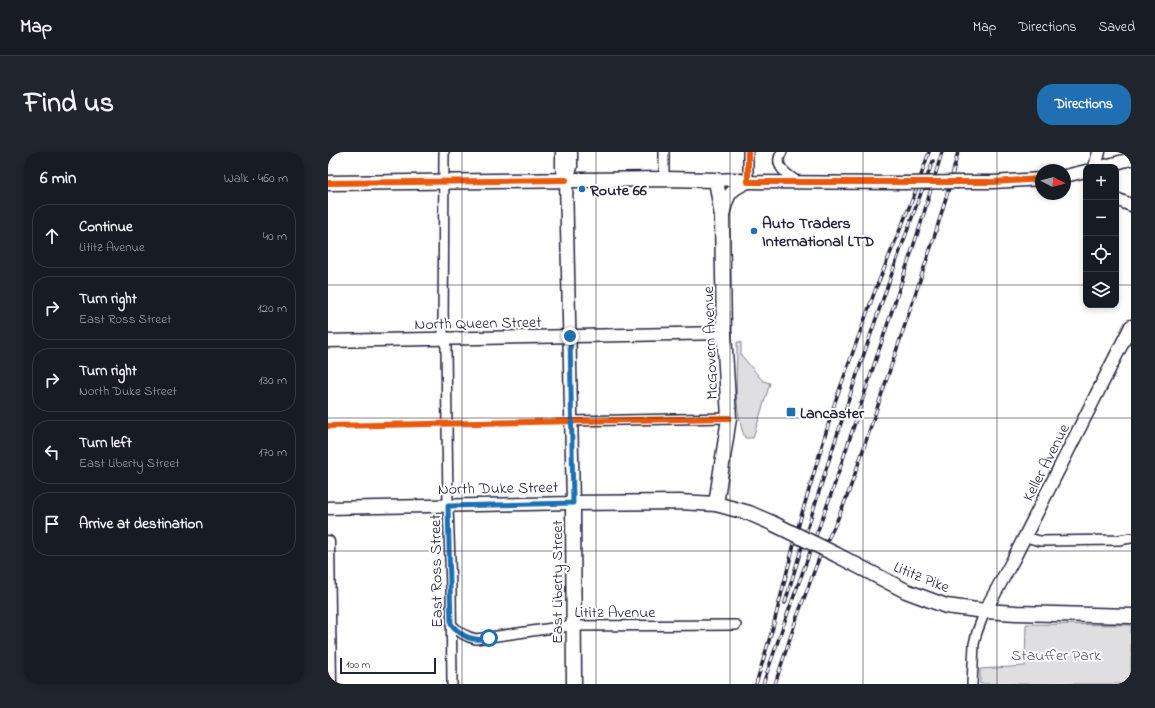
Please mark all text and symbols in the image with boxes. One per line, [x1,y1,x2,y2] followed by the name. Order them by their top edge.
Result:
[20,14,52,41] text: Map
[973,17,996,38] text: Map
[1018,17,1076,38] text: Directions
[1098,17,1135,38] text: Saved
[24,84,114,125] text: Find us
[1037,84,1131,125] button: Directions
[1035,164,1071,200] north arrow
[1083,164,1119,308] map controls
[1083,164,1119,200] button: +
[40,166,76,191] text: 6 min
[224,169,288,188] text: Walk · 460 m
[589,179,648,203] place label: Route 66
[577,184,587,194] marker: Route 66
[1083,200,1119,236] button: −
[762,212,875,254] place label: Auto Traders International LTD
[79,216,133,238] text: Continue
[41,225,63,247] icon: ahead
[749,226,759,236] marker: Auto Traders International LTD
[263,227,287,246] text: 40 m
[1083,236,1119,272] button: locate
[79,238,145,257] text: Lititz Avenue
[1083,272,1119,308] button: layers
[697,285,725,400] street label: McGovern Avenue
[79,288,137,310] text: Turn right
[41,297,63,319] icon: right
[257,299,287,318] text: 120 m
[79,310,171,329] text: East Ross Street
[414,311,542,337] street label: North Queen Street
[561,327,579,345] route end
[79,360,137,382] text: Turn right
[41,369,63,391] icon: right
[259,371,287,390] text: 130 m
[79,382,177,401] text: North Duke Street
[800,402,865,426] place label: Lancaster
[785,406,797,418] marker: Lancaster
[1017,419,1077,506] street label: Keller Avenue
[79,432,132,454] text: Turn left
[41,441,63,463] icon: left
[259,443,287,462] text: 170 m
[79,454,180,473] text: East Liberty Street
[438,476,559,502] street label: North Duke Street
[41,513,63,535] icon: arrive
[79,513,203,535] text: Arrive at destination
[424,513,450,628] street label: East Ross Street
[546,519,570,644] street label: East Liberty Street
[890,556,954,600] street label: Lititz Pike
[575,601,656,625] street label: Lititz Avenue
[480,629,498,647] route start
[1011,644,1102,668] park label: Stauffer Park
[340,656,436,675] scale bar
[346,657,370,673] text: 100 m

